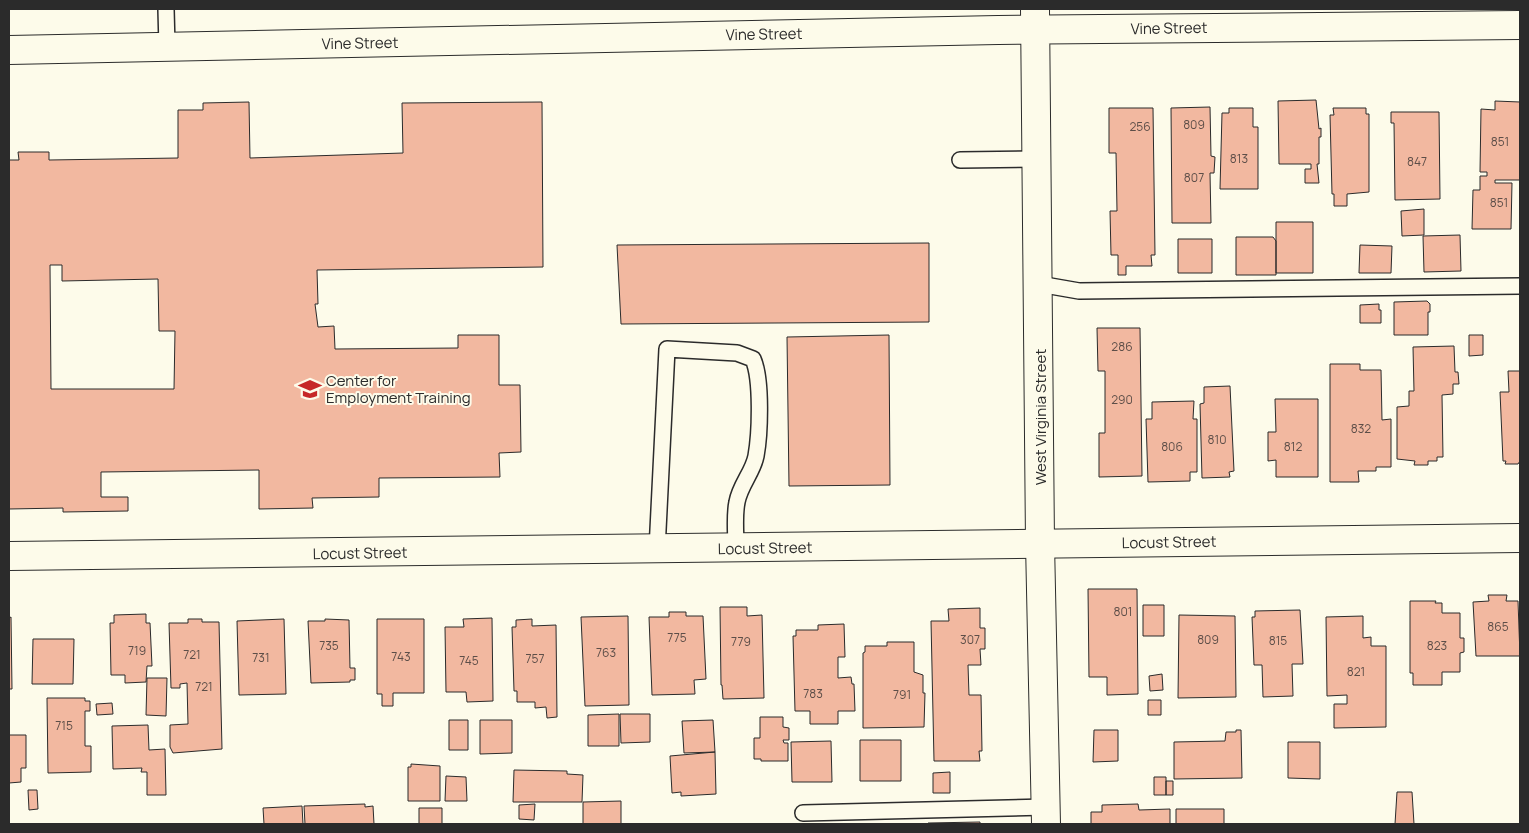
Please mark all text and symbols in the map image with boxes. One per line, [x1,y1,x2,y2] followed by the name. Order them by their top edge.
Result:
[1130,17,1208,39] street label: Vine Street
[725,23,803,45] street label: Vine Street
[321,32,399,54] street label: Vine Street
[1183,116,1205,133] house number: 809
[1129,118,1151,135] house number: 256
[1491,133,1509,150] house number: 851
[1230,150,1248,167] house number: 813
[1407,153,1427,170] house number: 847
[1184,169,1204,186] house number: 807
[1490,194,1508,211] house number: 851
[1111,338,1133,355] house number: 286
[1030,349,1051,485] street label: West Virginia Street
[326,370,471,408] place label: Center for Employment Training
[297,376,323,402] school or university icon: Center for Employment Training
[1111,391,1133,408] house number: 290
[1351,420,1371,437] house number: 832
[1208,431,1226,448] house number: 810
[1161,438,1183,455] house number: 806
[1284,438,1302,455] house number: 812
[1121,531,1217,553] street label: Locust Street
[717,537,813,559] street label: Locust Street
[312,542,408,564] street label: Locust Street
[1114,603,1132,620] house number: 801
[1487,618,1509,635] house number: 865
[667,629,687,646] house number: 775
[960,631,980,648] house number: 307
[1197,631,1219,648] house number: 809
[1269,632,1287,649] house number: 815
[731,633,751,650] house number: 779
[319,637,339,654] house number: 735
[1427,637,1447,654] house number: 823
[128,642,146,659] house number: 719
[596,644,616,661] house number: 763
[183,646,201,663] house number: 721
[391,648,411,665] house number: 743
[252,649,270,666] house number: 731
[526,650,544,667] house number: 757
[459,652,479,669] house number: 745
[1347,663,1365,680] house number: 821
[195,678,213,695] house number: 721
[803,685,823,702] house number: 783
[893,686,911,703] house number: 791
[55,717,73,734] house number: 715

